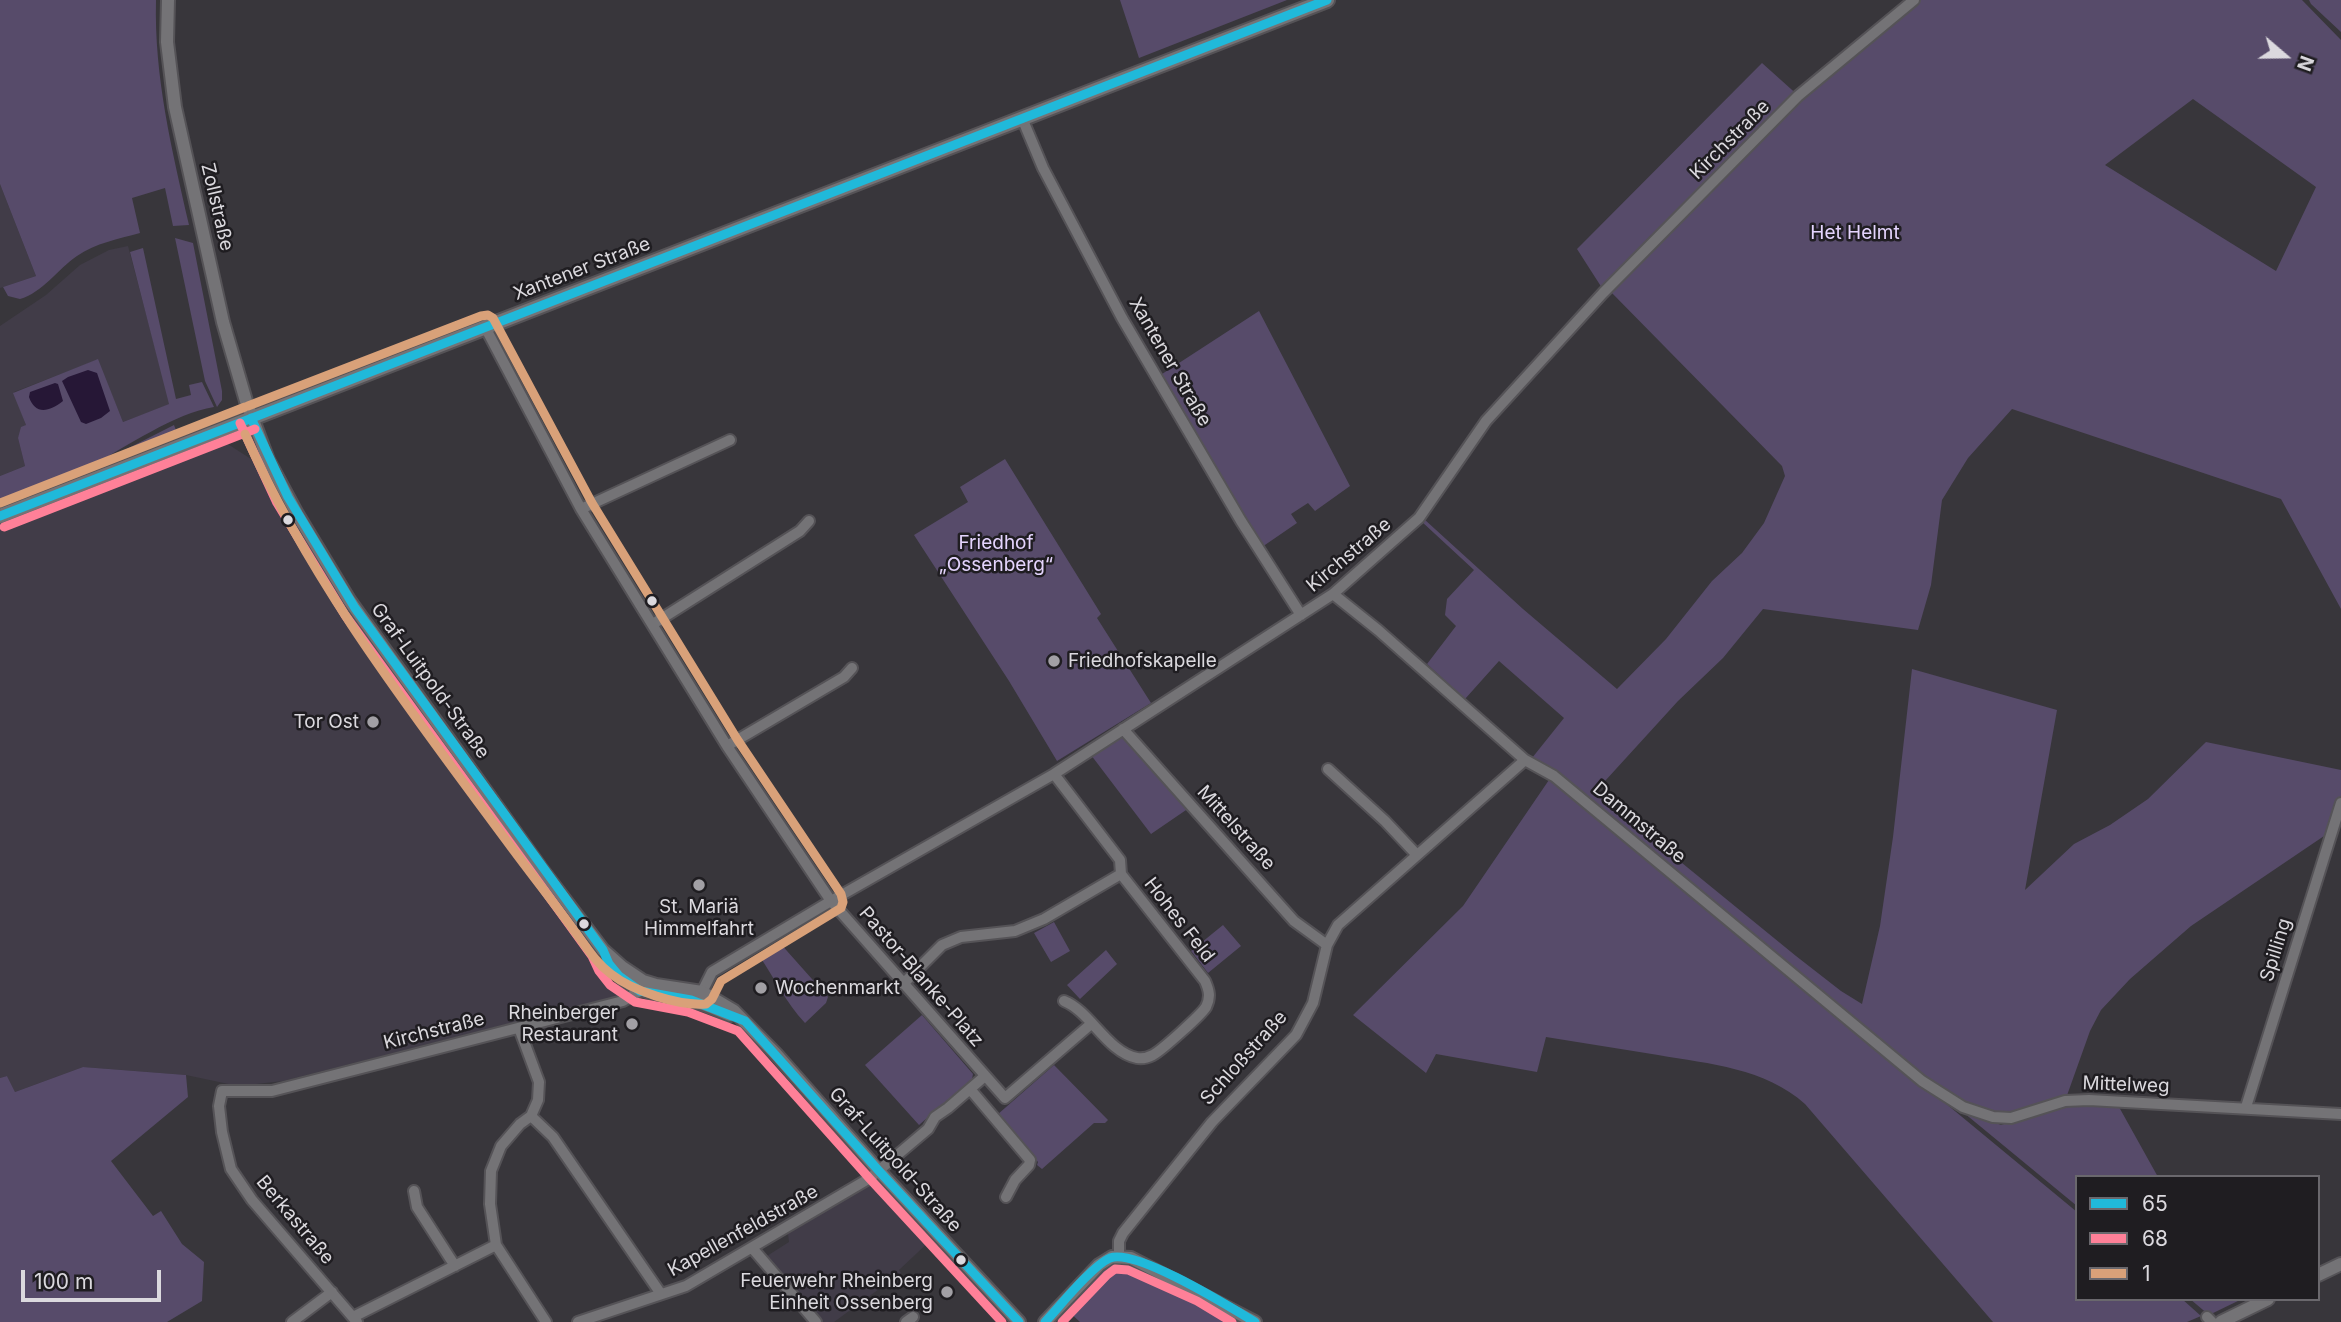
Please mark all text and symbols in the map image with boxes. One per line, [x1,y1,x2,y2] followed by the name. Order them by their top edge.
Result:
[2250,21,2320,91] north arrow
[2292,53,2318,74] text: N
[1685,95,1775,185] street label: Kirchstraße
[196,161,238,253] street label: Zollstraße
[1810,222,1900,244] park label: Het Helmt
[510,232,654,306] street label: Xantener Straße
[1124,294,1216,430] street label: Xantener Straße
[281,513,295,527] unlabelled marker
[1302,513,1396,597] street label: Kirchstraße
[939,532,1053,576] park label: Friedhof „Ossenberg“
[645,594,659,608] unlabelled marker
[366,599,494,763] street label: Graf-Luitpold-Straße
[1068,650,1217,672] place label: Friedhofskapelle
[1046,653,1062,669] marker: Friedhofskapelle
[294,711,359,733] place label: Tor Ost
[365,714,381,730] marker: Tor Ost
[1588,777,1690,869] street label: Dammstraße
[1192,781,1280,875] street label: Mittelstraße
[1139,873,1219,967] street label: Hohes Feld
[691,877,707,893] marker: St. Mariä Himmelfahrt
[644,896,754,940] place label: St. Mariä Himmelfahrt
[854,902,988,1052] street label: Pastor-Blanke-Platz
[2256,916,2296,984] street label: Spilling
[577,917,591,931] unlabelled marker
[775,977,900,999] place label: Wochenmarkt
[753,980,769,996] marker: Wochenmarkt
[508,1002,618,1046] place label: Rheinberger Restaurant
[1196,1006,1292,1110] street label: Schloßstraße
[381,1007,487,1055] street label: Kirchstraße
[624,1016,640,1032] marker: Rheinberger Restaurant
[2082,1072,2170,1098] street label: Mittelweg
[824,1083,966,1237] street label: Graf-Luitpold-Straße
[251,1171,339,1269] street label: Berkastraße
[2075,1175,2320,1301] legend
[664,1180,822,1282] street label: Kapellenfeldstraße
[2142,1191,2168,1216] text: 65
[2142,1226,2168,1251] text: 68
[954,1253,968,1267] unlabelled marker
[24,1256,164,1300] scale bar
[2142,1261,2151,1286] text: 1
[34,1269,93,1294] text: 100 m
[740,1270,933,1314] place label: Feuerwehr Rheinberg Einheit Ossenberg
[939,1284,955,1300] marker: Feuerwehr Rheinberg Einheit Ossenberg

